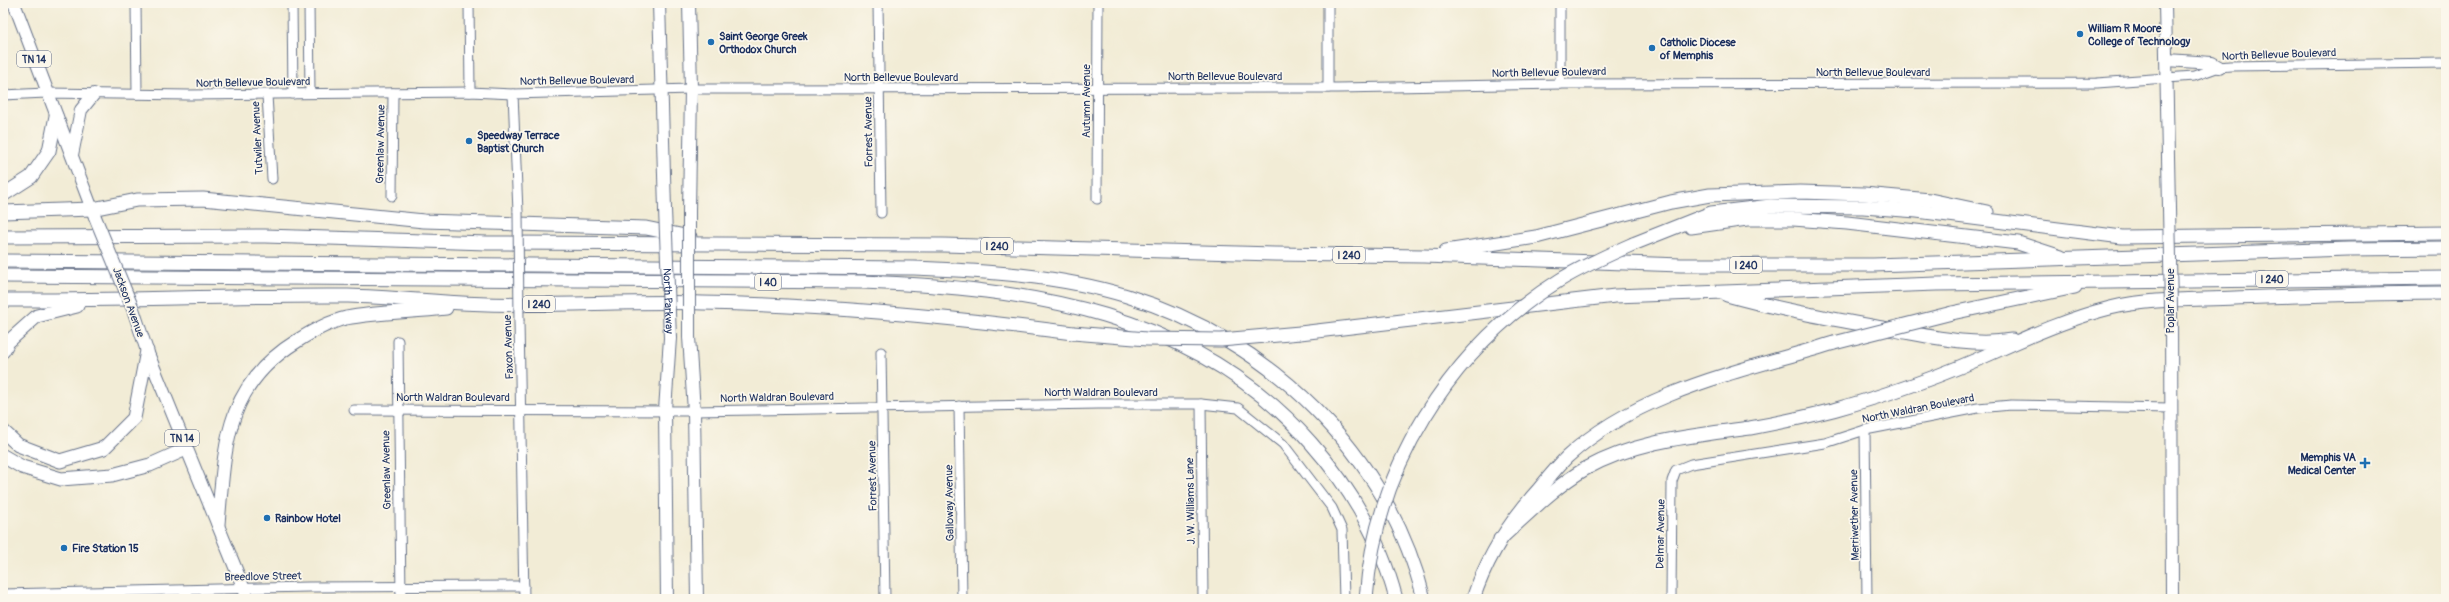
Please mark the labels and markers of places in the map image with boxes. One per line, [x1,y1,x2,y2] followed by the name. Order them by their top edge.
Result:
[2088,22,2190,48] place label: William R Moore College of Technology
[2075,29,2085,39] marker: William R Moore College of Technology
[719,30,808,56] place label: Saint George Greek Orthodox Church
[1659,36,1736,62] place label: Catholic Diocese of Memphis
[706,37,716,47] marker: Saint George Greek Orthodox Church
[1647,43,1657,53] marker: Catholic Diocese of Memphis
[477,129,560,155] place label: Speedway Terrace Baptist Church
[464,136,474,146] marker: Speedway Terrace Baptist Church
[2288,451,2357,477] place label: Memphis VA Medical Center
[2359,457,2371,469] marker: Memphis VA Medical Center
[275,512,341,525] place label: Rainbow Hotel
[262,513,272,523] marker: Rainbow Hotel
[72,542,139,555] place label: Fire Station 15
[59,543,69,553] marker: Fire Station 15

